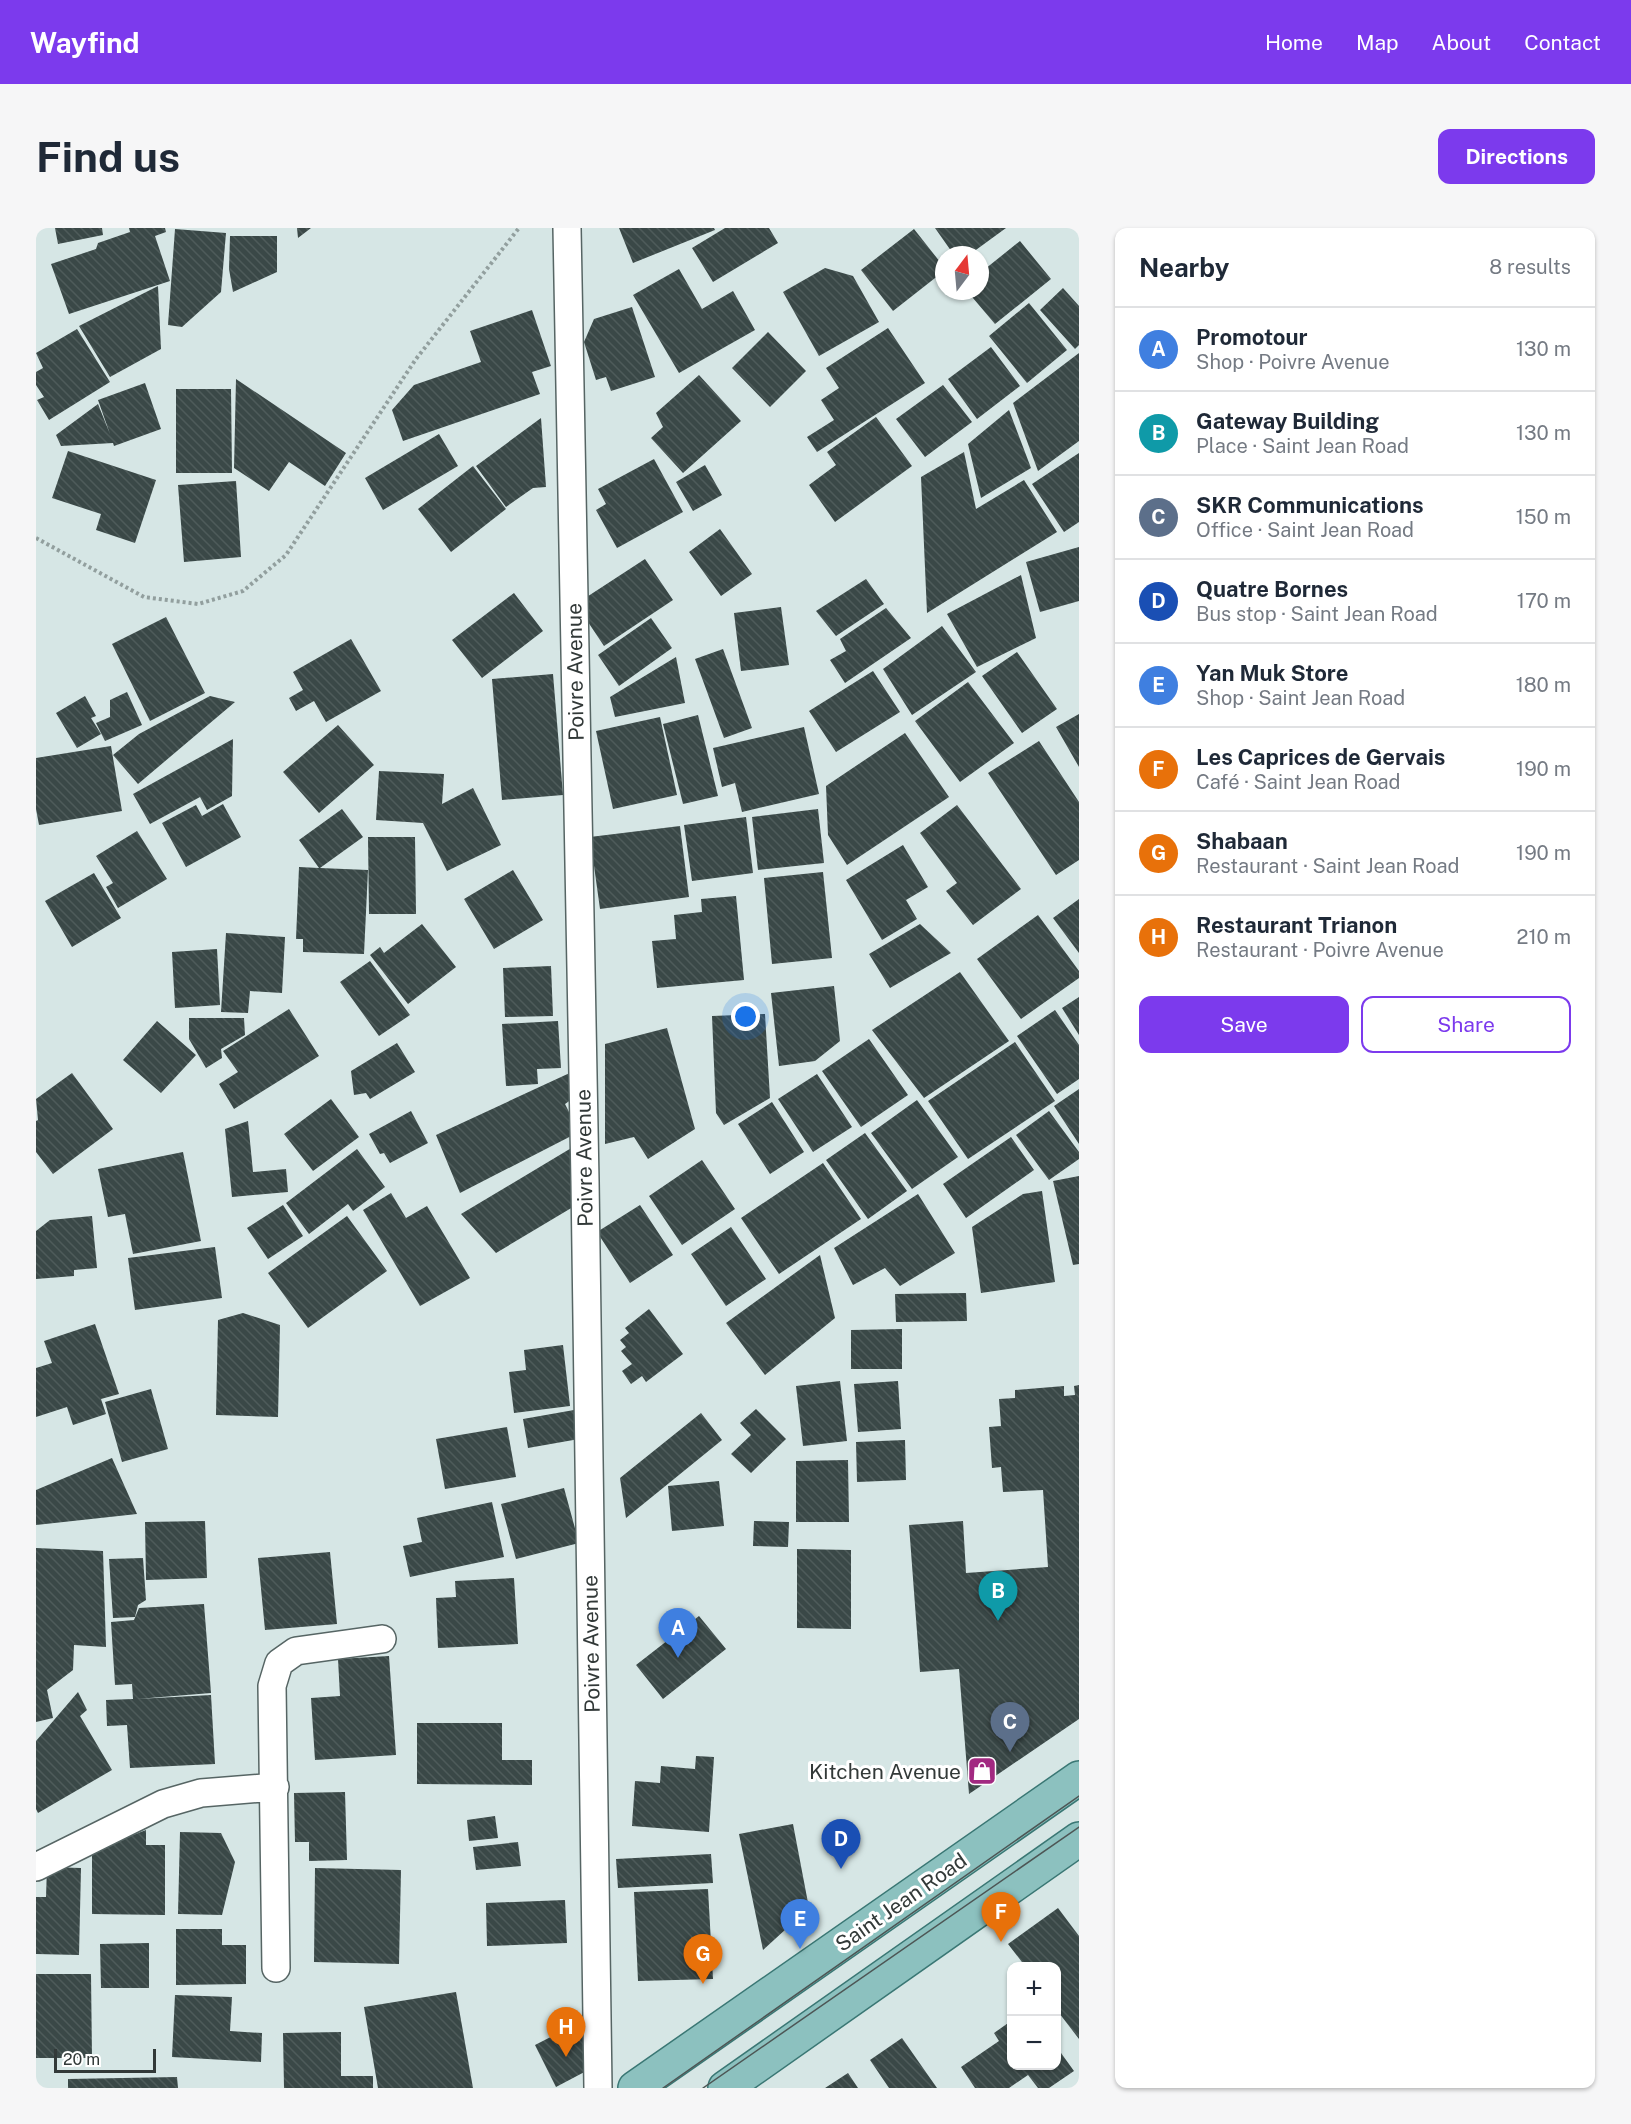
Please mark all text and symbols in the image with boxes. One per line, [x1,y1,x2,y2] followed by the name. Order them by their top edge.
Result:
[30,26,140,59] text: Wayfind
[1265,30,1323,55] text: Home
[1356,30,1399,55] text: Map
[1432,30,1491,55] text: About
[1524,30,1601,55] text: Contact
[1438,129,1595,184] button: Directions
[36,132,180,181] text: Find us
[935,246,989,300] north arrow
[1139,252,1229,283] text: Nearby
[1489,255,1571,279] text: 8 results
[1196,324,1308,350] text: Promotour
[1151,337,1166,361] text: A
[1516,337,1571,361] text: 130 m
[1196,350,1390,374] text: Shop · Poivre Avenue
[1196,408,1379,434] text: Gateway Building
[1152,421,1165,445] text: B
[1516,421,1571,445] text: 130 m
[1196,434,1409,458] text: Place · Saint Jean Road
[1196,492,1423,518] text: SKR Communications
[1151,505,1166,529] text: C
[1516,505,1571,529] text: 150 m
[1196,518,1414,542] text: Office · Saint Jean Road
[1196,576,1348,602] text: Quatre Bornes
[1151,589,1166,613] text: D
[1517,589,1571,613] text: 170 m
[1196,602,1438,626] text: Bus stop · Saint Jean Road
[561,603,589,741] street label: Poivre Avenue
[1196,660,1349,686] text: Yan Muk Store
[1152,673,1165,697] text: E
[1516,673,1571,697] text: 180 m
[1196,686,1405,710] text: Shop · Saint Jean Road
[1196,744,1445,770] text: Les Caprices de Gervais
[1152,757,1165,781] text: F
[1516,757,1571,781] text: 190 m
[1196,770,1401,794] text: Café · Saint Jean Road
[1196,828,1288,854] text: Shabaan
[1151,841,1166,865] text: G
[1516,841,1571,865] text: 190 m
[1196,854,1459,878] text: Restaurant · Saint Jean Road
[1196,912,1397,938] text: Restaurant Trianon
[1151,925,1166,949] text: H
[1517,925,1571,949] text: 210 m
[1196,938,1444,962] text: Restaurant · Poivre Avenue
[1139,996,1349,1053] button: Save
[1361,996,1571,1053] button: Share
[731,1002,760,1031] your location
[570,1089,598,1227] street label: Poivre Avenue
[978,1572,1018,1621] pin: B
[577,1575,605,1713] street label: Poivre Avenue
[658,1608,698,1658] pin: A
[990,1702,1030,1752] pin: C
[966,1755,998,1787] shop icon: Kitchen Avenue
[809,1759,961,1784] place label: Kitchen Avenue
[822,1820,860,1869] pin: D
[831,1847,971,1957] street label: Saint Jean Road
[982,1892,1020,1942] pin: F
[780,1900,819,1949] pin: E
[684,1934,722,1984] pin: G
[1007,1962,1061,2070] map controls
[1007,1962,1061,2016] button: +
[546,2008,586,2057] pin: H
[1007,2016,1061,2070] button: −
[54,2046,156,2074] scale bar
[63,2050,100,2069] text: 20 m

